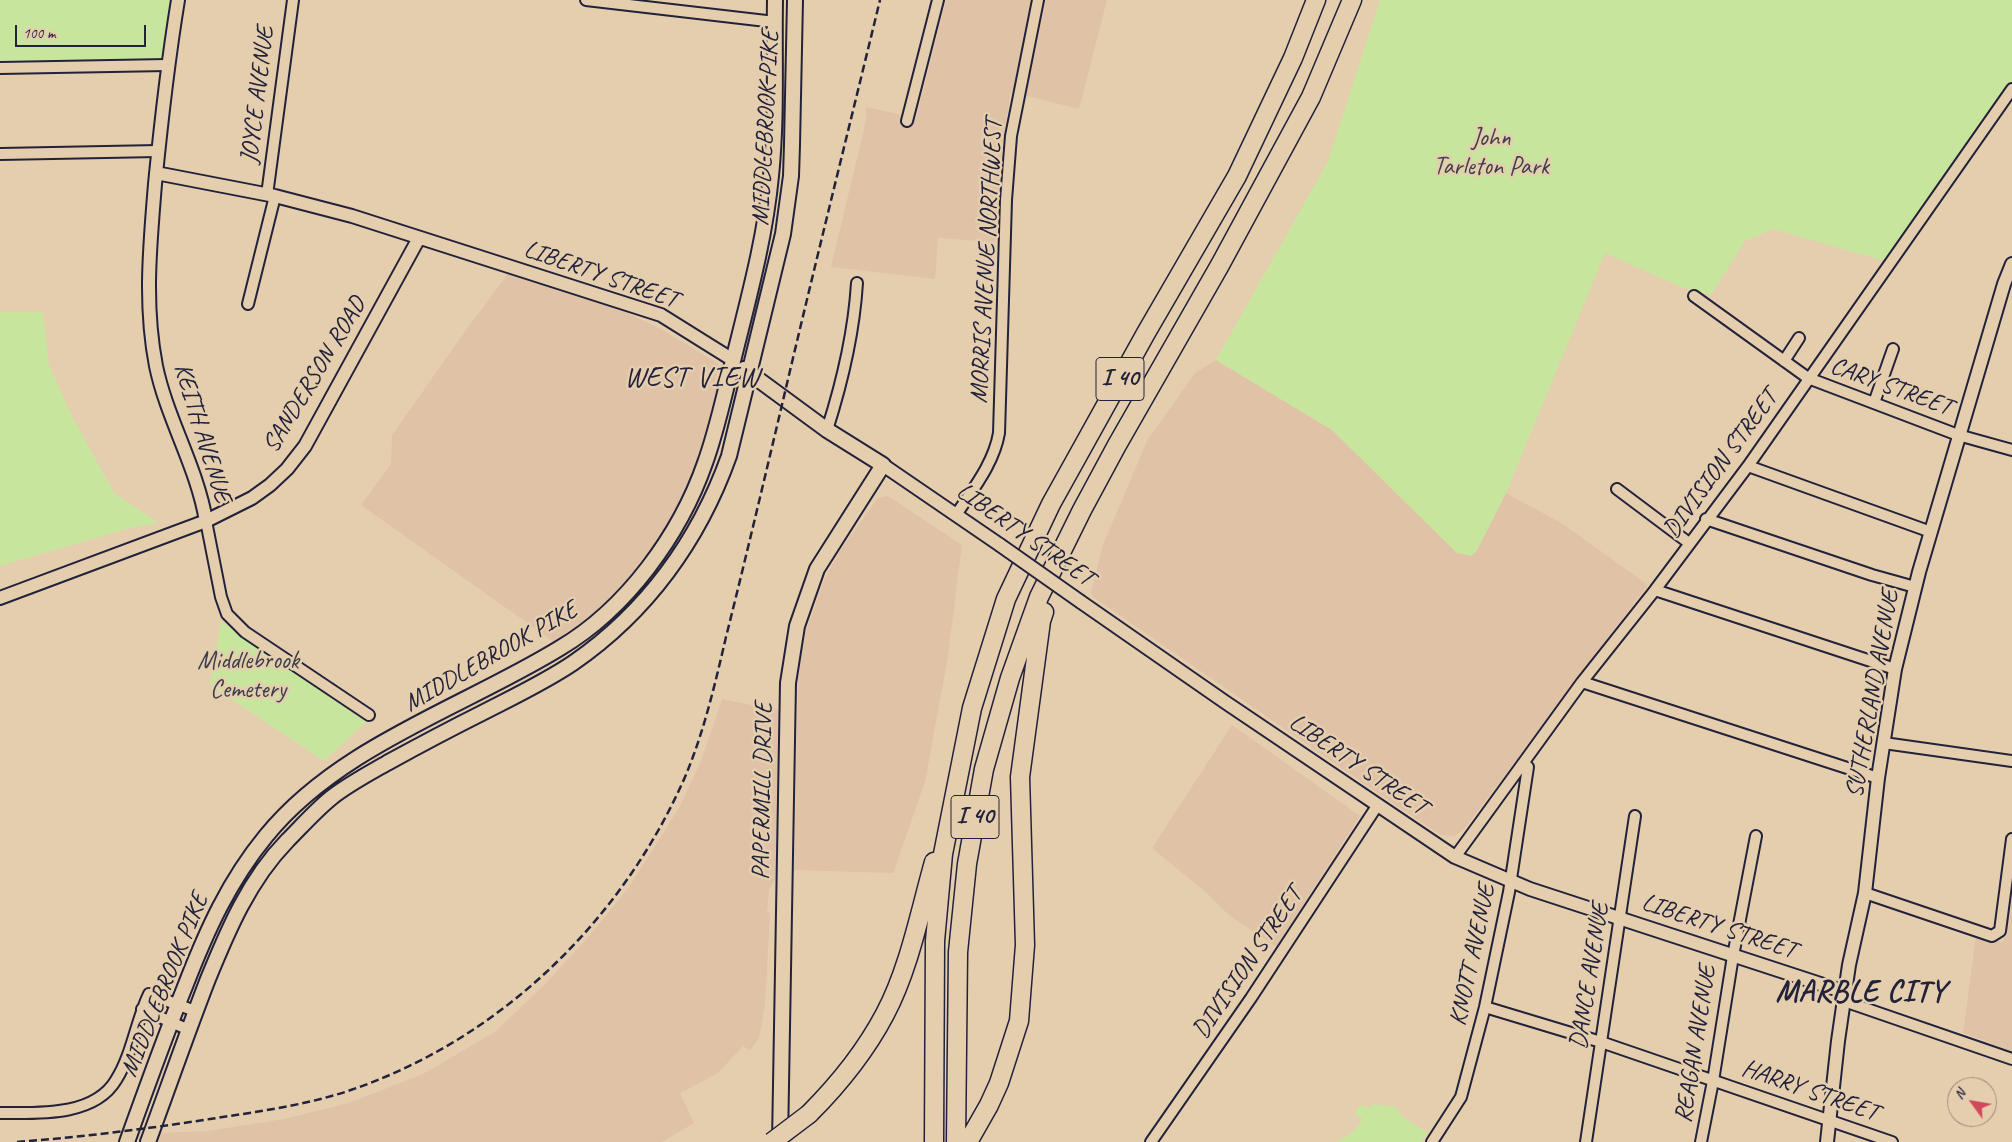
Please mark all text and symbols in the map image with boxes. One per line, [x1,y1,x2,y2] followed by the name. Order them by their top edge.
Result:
[18,15,149,47] scale bar
[23,24,55,43] text: 100 m
[235,25,281,165] street label: JOYCE AVENUE
[746,30,786,226] street label: MIDDLEBROOK PIKE
[965,118,1009,404] street label: MORRIS AVENUE NORTHWEST
[1433,123,1549,182] park label: John Tarleton Park
[520,235,682,315] street label: LIBERTY STREET
[257,292,373,458] street label: SANDERSON ROAD
[1826,351,1956,423] street label: CARY STREET
[1096,358,1144,400] road number: I 40
[167,360,237,506] street label: KEITH AVENUE
[623,362,761,396] district label: WEST VIEW
[1657,384,1785,544] street label: DIVISION STREET
[951,477,1099,593] street label: LIBERTY STREET
[1840,588,1906,800] street label: SUTHERLAND AVENUE
[399,595,583,719] street label: MIDDLEBROOK PIKE
[197,646,299,705] park label: Middlebrook Cemetery
[746,702,780,880] street label: PAPERMILL DRIVE
[1283,708,1433,822] street label: LIBERTY STREET
[951,796,999,839] road number: I 40
[1186,882,1310,1044] street label: DIVISION STREET
[1443,882,1503,1028] street label: KNOTT AVENUE
[1638,888,1800,966] street label: LIBERTY STREET
[115,889,215,1081] street label: MIDDLEBROOK PIKE
[1564,901,1616,1051] street label: DANCE AVENUE
[1669,963,1723,1125] street label: REAGAN AVENUE
[1775,975,1947,1011] district label: MARBLE CITY
[1738,1054,1882,1128] street label: HARRY STREET
[1947,1077,1997,1127] north arrow
[1950,1086,1969,1103] text: N

